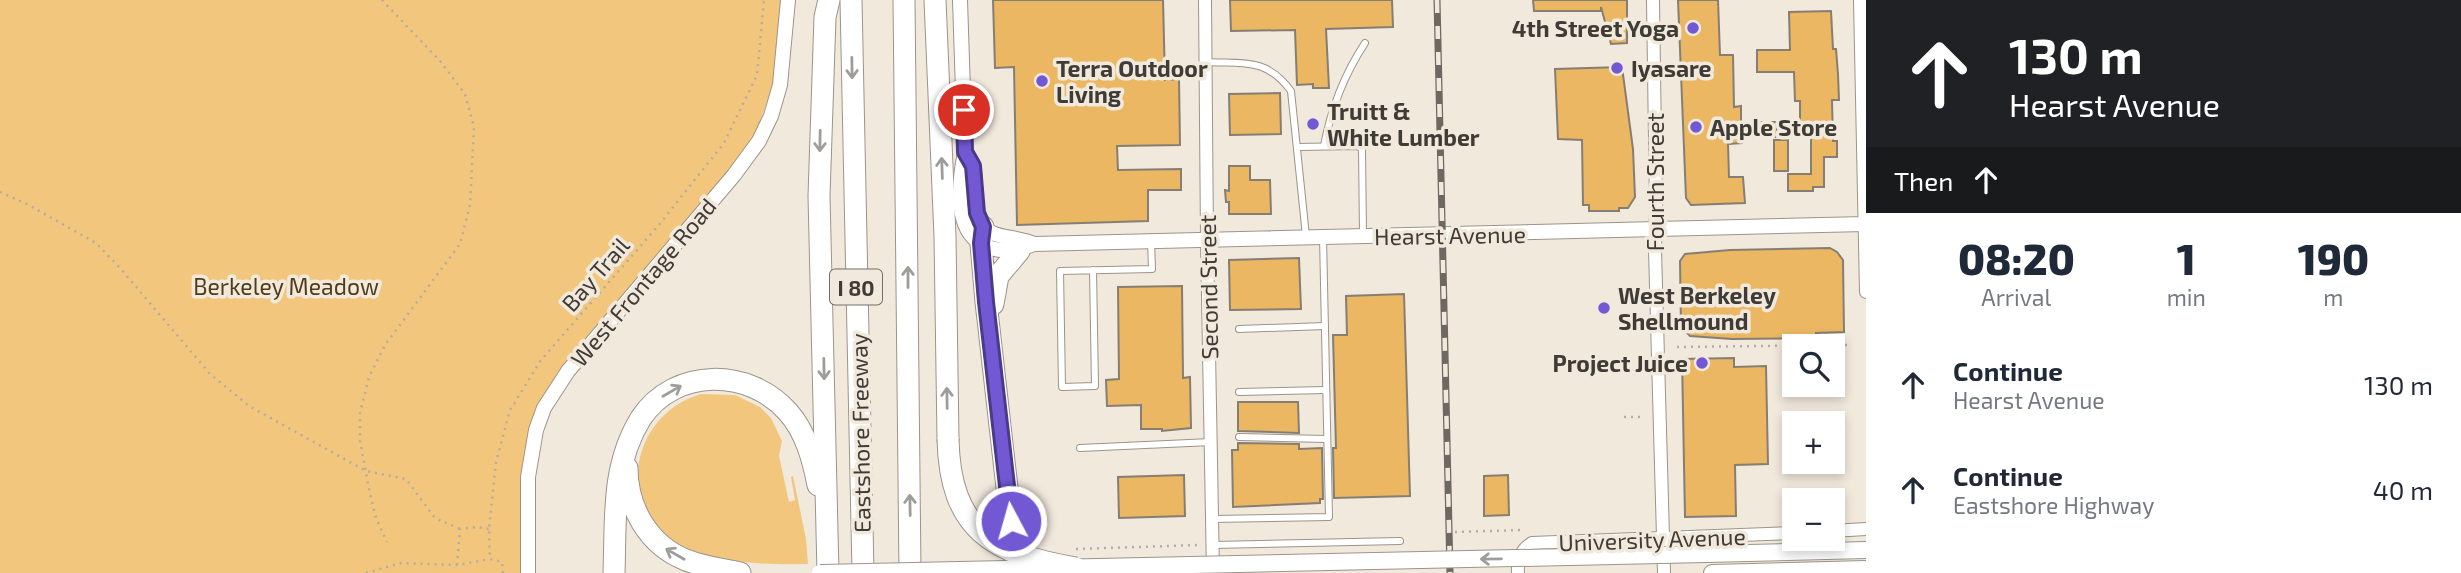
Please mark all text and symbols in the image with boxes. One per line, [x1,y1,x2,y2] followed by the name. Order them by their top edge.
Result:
[1512,14,1679,42] place label: 4th Street Yoga
[1685,20,1701,36] marker: 4th Street Yoga
[2009,25,2143,84] text: 130 m
[1894,28,1985,119] icon: ahead
[1056,54,1208,108] place label: Terra Outdoor Living
[1631,54,1712,82] place label: Iyasare
[845,56,859,79] one-way arrow
[1609,60,1625,76] marker: Iyasare
[1034,73,1050,89] marker: Terra Outdoor Living
[934,80,994,140] pin
[2009,85,2220,123] text: Hearst Avenue
[945,91,983,129] icon: arrive
[1327,97,1480,151] place label: Truitt & White Lumber
[1641,112,1669,251] street label: Fourth Street
[1710,113,1837,141] place label: Apple Store
[1305,116,1321,132] marker: Truitt & White Lumber
[1688,119,1704,135] marker: Apple Store
[813,129,827,152] one-way arrow
[936,157,949,180] one-way arrow
[1967,161,2005,199] icon: ahead
[1894,165,1953,196] text: Then
[564,192,722,372] street label: West Frontage Road
[1193,214,1223,360] street label: Second Street
[1374,220,1526,250] street label: Hearst Avenue
[555,231,635,317] street label: Bay Trail
[1958,233,2075,283] text: 08:20
[2177,233,2196,283] text: 1
[2298,233,2369,283] text: 190
[901,266,915,289] one-way arrow
[830,270,882,304] road number: I 80
[193,272,379,300] park label: Berkeley Meadow
[1618,281,1776,335] place label: West Berkeley Shellmound
[1981,283,2051,311] text: Arrival
[2167,283,2206,311] text: min
[2323,283,2344,311] text: m
[1596,300,1612,316] marker: West Berkeley Shellmound
[844,333,876,533] street label: Eastshore Freeway
[1782,334,1845,551] map controls
[1782,334,1845,397] button: search
[1553,349,1688,377] place label: Project Juice
[1694,355,1710,371] marker: Project Juice
[1953,355,2063,386] text: Continue
[817,357,830,380] one-way arrow
[1894,366,1932,404] icon: ahead
[2364,369,2433,400] text: 130 m
[661,384,681,398] one-way arrow
[940,386,954,409] one-way arrow
[1953,386,2105,414] text: Hearst Avenue
[1782,411,1845,474] button: +
[1953,460,2063,491] text: Continue
[1894,471,1932,509] icon: ahead
[2373,474,2433,505] text: 40 m
[974,484,1048,558] position arrow
[1782,488,1845,551] button: −
[1953,491,2154,519] text: Eastshore Highway
[903,494,917,517] one-way arrow
[1558,522,1746,556] street label: University Avenue
[666,547,686,561] one-way arrow
[1479,552,1502,565] one-way arrow

